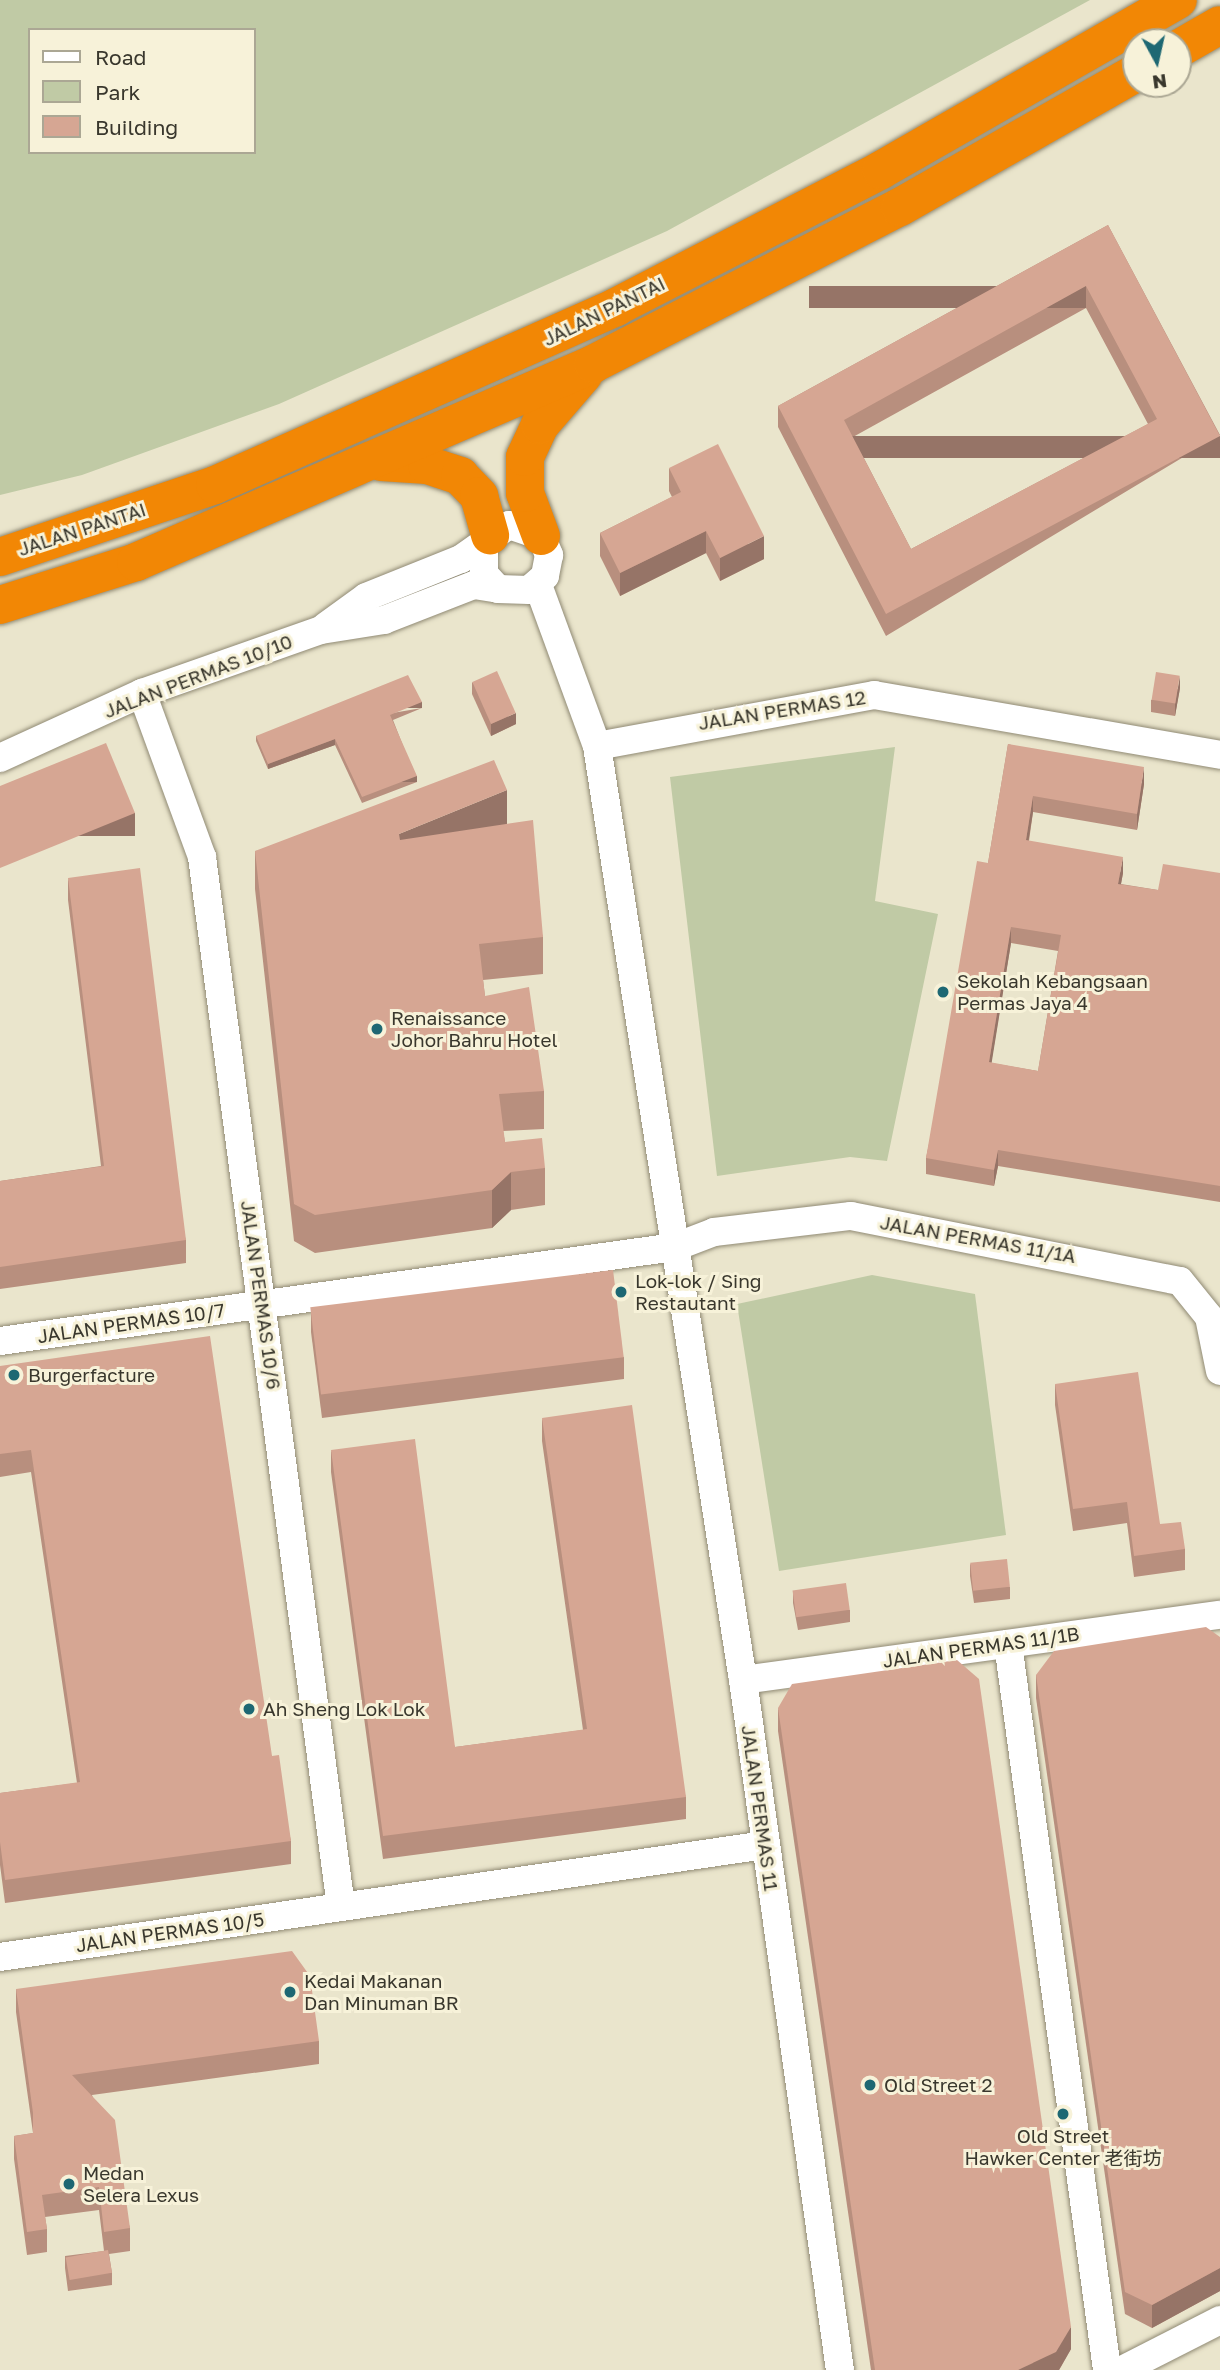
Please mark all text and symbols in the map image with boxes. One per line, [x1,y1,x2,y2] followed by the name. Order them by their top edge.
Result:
[28,28,256,154] legend
[1122,28,1192,98] north arrow
[95,44,146,70] text: Road
[1151,70,1168,95] text: N
[95,79,140,105] text: Park
[95,114,178,140] text: Building
[539,272,669,350] street label: JALAN PANTAI
[15,498,149,560] street label: JALAN PANTAI
[101,630,295,722] street label: JALAN PERMAS 10/10
[697,686,867,734] street label: JALAN PERMAS 12
[957,970,1148,1014] place label: Sekolah Kebangsaan Permas Jaya 4
[935,984,951,1000] marker: Sekolah Kebangsaan Permas Jaya 4
[391,1007,558,1051] place label: Renaissance Johor Bahru Hotel
[369,1021,385,1037] marker: Renaissance Johor Bahru Hotel
[236,1199,286,1391] street label: JALAN PERMAS 10/6
[878,1211,1078,1267] street label: JALAN PERMAS 11/1A
[635,1270,762,1314] place label: Lok-lok / Sing Restautant
[613,1284,629,1300] marker: Lok-lok / Sing Restautant
[36,1299,226,1347] street label: JALAN PERMAS 10/7
[28,1364,155,1386] place label: Burgerfacture
[6,1367,22,1383] marker: Burgerfacture
[881,1622,1081,1672] street label: JALAN PERMAS 11/1B
[263,1698,425,1720] place label: Ah Sheng Lok Lok
[241,1701,257,1717] marker: Ah Sheng Lok Lok
[737,1724,783,1892] street label: JALAN PERMAS 11
[74,1907,266,1957] street label: JALAN PERMAS 10/5
[304,1970,459,2014] place label: Kedai Makanan Dan Minuman BR
[282,1984,298,2000] marker: Kedai Makanan Dan Minuman BR
[884,2074,992,2096] place label: Old Street 2
[862,2077,878,2093] marker: Old Street 2
[1055,2106,1071,2122] marker: Old Street Hawker Center 老街坊
[964,2125,1162,2169] place label: Old Street Hawker Center 老街坊
[83,2162,199,2206] place label: Medan Selera Lexus
[61,2176,77,2192] marker: Medan Selera Lexus

